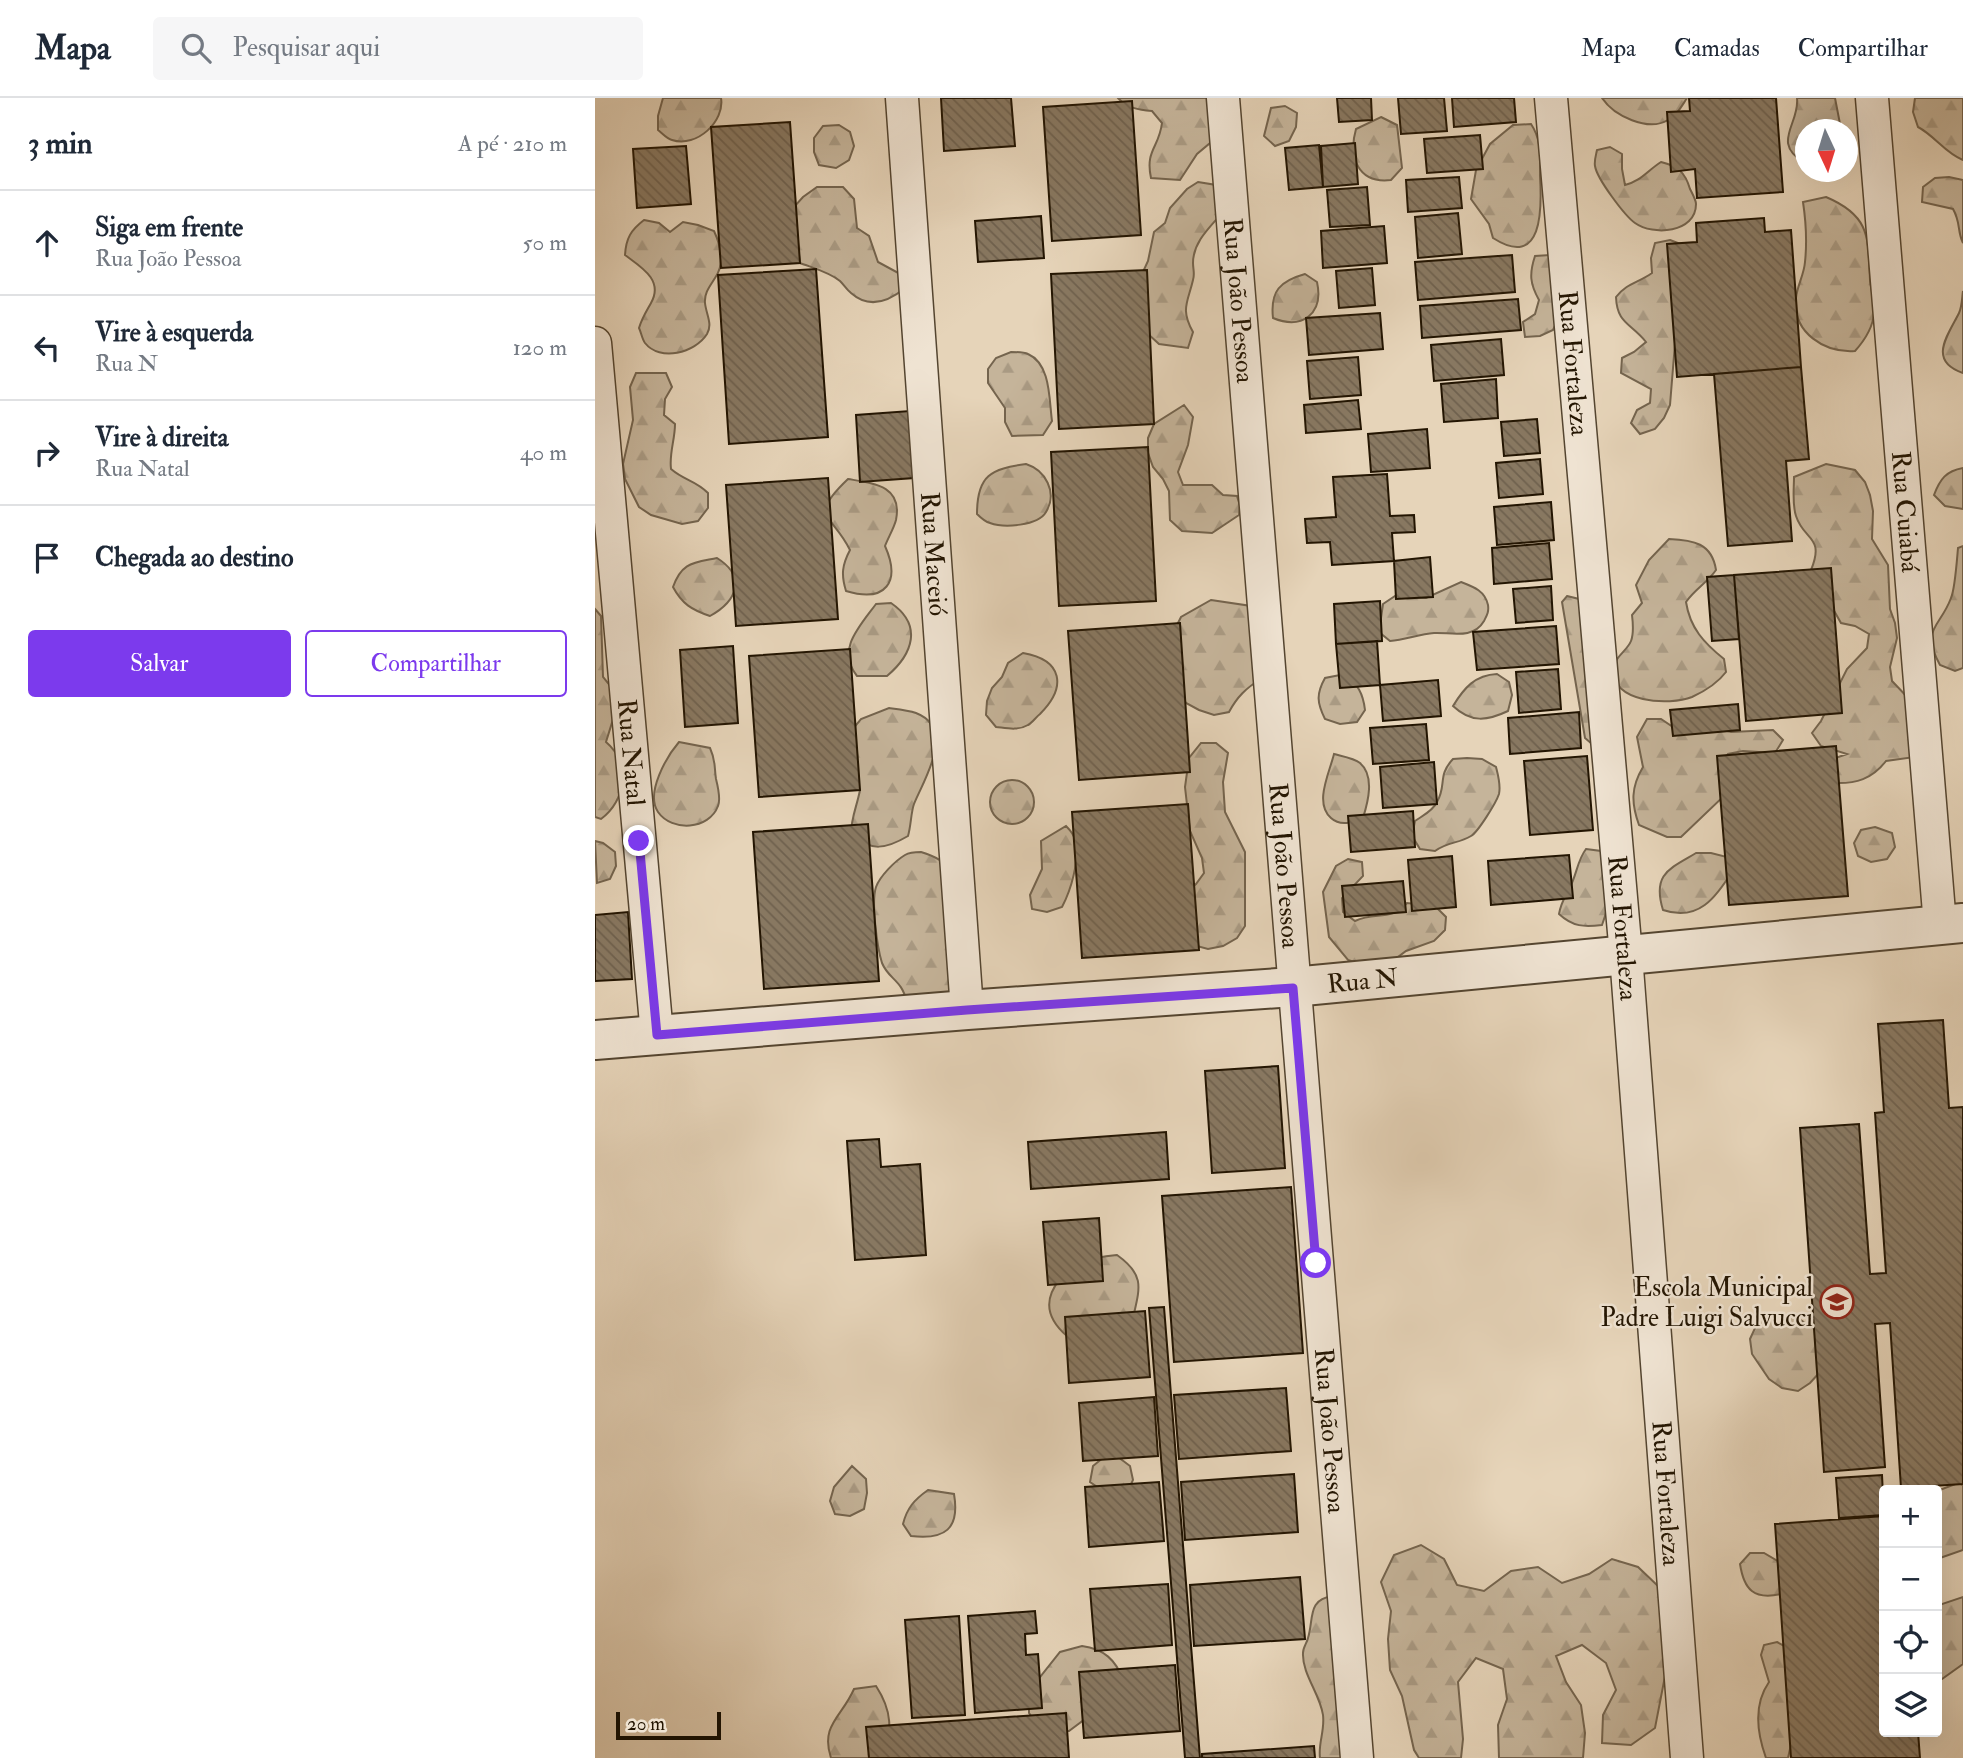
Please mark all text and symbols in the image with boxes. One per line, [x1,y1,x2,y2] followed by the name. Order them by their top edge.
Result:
[153,17,643,80] search box
[35,28,111,69] text: Mapa
[177,29,215,67] icon: search
[233,32,380,64] text: Pesquisar aqui
[1581,33,1636,64] text: Mapa
[1674,33,1760,64] text: Camadas
[1798,33,1928,64] text: Compartilhar
[1795,119,1858,182] north arrow
[28,125,93,162] text: 3 min
[458,129,567,158] text: A pé · 210 m
[95,212,243,244] text: Siga em frente
[1216,217,1261,385] street label: Rua João Pessoa
[28,224,66,262] icon: ahead
[523,228,567,257] text: 50 m
[95,244,242,273] text: Rua João Pessoa
[1551,289,1596,437] street label: Rua Fortaleza
[95,317,253,349] text: Vire à esquerda
[28,329,66,367] icon: left
[513,333,567,362] text: 120 m
[95,349,158,378] text: Rua N
[95,422,228,454] text: Vire à direita
[28,434,66,472] icon: right
[520,438,567,467] text: 40 m
[1884,450,1926,574] street label: Rua Cuiabá
[95,454,190,483] text: Rua Natal
[913,491,954,617] street label: Rua Maceió
[28,539,66,577] icon: arrive
[95,542,293,574] text: Chegada ao destino
[28,630,291,697] button: Salvar
[305,630,567,697] button: Compartilhar
[610,698,651,808] street label: Rua Natal
[1261,782,1307,950] street label: Rua João Pessoa
[623,825,654,856] route end
[1600,854,1644,1002] street label: Rua Fortaleza
[1326,962,1400,1001] street label: Rua N
[1300,1247,1331,1278] route start
[1600,1272,1813,1334] place label: Escola Municipal Padre Luigi Salvucci
[1818,1283,1856,1321] school or university icon: Escola Municipal Padre Luigi Salvucci
[1307,1347,1352,1515] street label: Rua João Pessoa
[1644,1419,1687,1567] street label: Rua Fortaleza
[1879,1485,1942,1737] map controls
[1879,1485,1942,1548] button: +
[1879,1548,1942,1611] button: −
[1879,1611,1942,1674] button: locate
[1879,1674,1942,1737] button: layers
[616,1709,721,1741] scale bar
[627,1712,665,1736] text: 20 m

